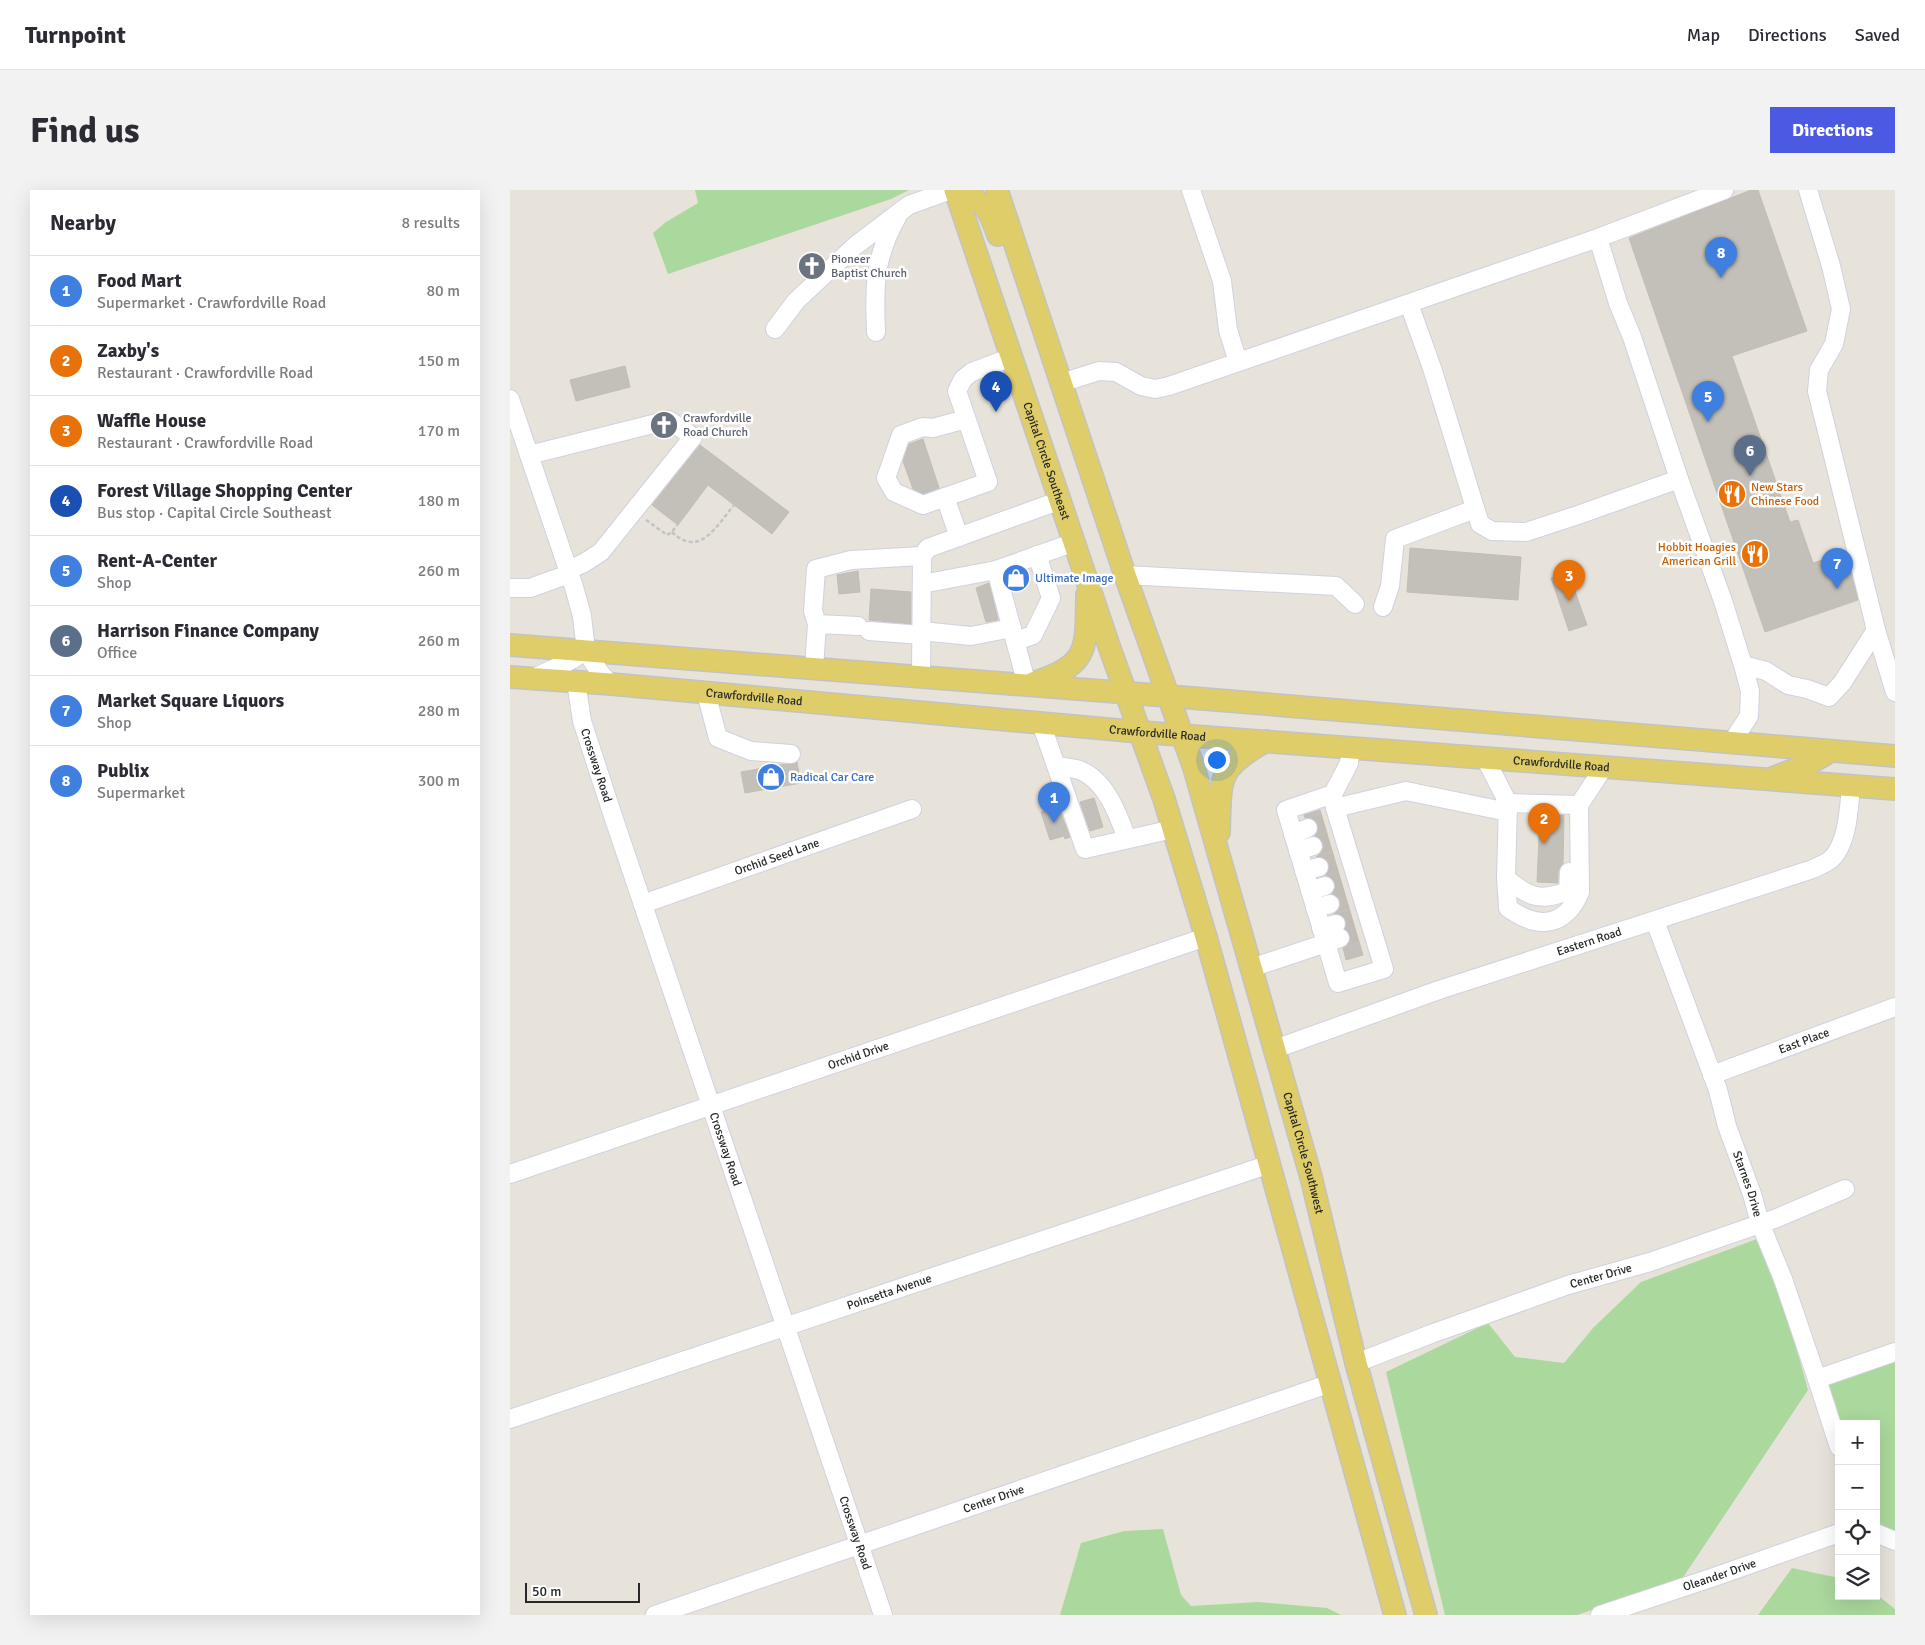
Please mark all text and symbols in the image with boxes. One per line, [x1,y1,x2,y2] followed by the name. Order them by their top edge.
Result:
[25,20,126,50] text: Turnpoint
[1687,24,1720,46] text: Map
[1748,24,1827,46] text: Directions
[1855,24,1900,46] text: Saved
[1770,107,1895,153] button: Directions
[30,109,140,152] text: Find us
[50,210,116,236] text: Nearby
[401,213,460,233] text: 8 results
[1705,237,1737,278] pin: 8
[797,251,827,281] church icon: Pioneer Baptist Church
[831,252,907,281] place label: Pioneer Baptist Church
[97,269,182,293] text: Food Mart
[62,281,70,301] text: 1
[426,281,460,301] text: 80 m
[97,293,326,313] text: Supermarket · Crawfordville Road
[97,339,159,363] text: Zaxby's
[62,351,70,371] text: 2
[418,351,460,371] text: 150 m
[97,363,313,383] text: Restaurant · Crawfordville Road
[980,371,1012,412] pin: 4
[1692,381,1724,422] pin: 5
[1019,400,1073,522] street label: Capital Circle Southeast
[97,409,206,433] text: Waffle House
[649,410,679,440] church icon: Crawfordville Road Church
[683,411,752,440] place label: Crawfordville Road Church
[62,421,70,441] text: 3
[418,421,460,441] text: 170 m
[97,433,313,453] text: Restaurant · Crawfordville Road
[1734,435,1766,476] pin: 6
[97,479,352,503] text: Forest Village Shopping Center
[1717,479,1747,509] restaurant icon: New Stars Chinese Food
[1751,480,1819,509] place label: New Stars Chinese Food
[62,491,70,511] text: 4
[418,491,460,511] text: 180 m
[97,503,332,523] text: Bus stop · Capital Circle Southeast
[1740,539,1770,569] restaurant icon: Hobbit Hoagies American Grill
[1658,540,1736,569] place label: Hobbit Hoagies American Grill
[1821,548,1853,589] pin: 7
[97,549,217,573] text: Rent-A-Center
[1553,560,1585,601] pin: 3
[62,561,70,581] text: 5
[418,561,460,581] text: 260 m
[1001,563,1031,593] shop icon: Ultimate Image
[1035,571,1114,586] place label: Ultimate Image
[97,573,131,593] text: Shop
[97,619,319,643] text: Harrison Finance Company
[62,631,70,651] text: 6
[418,631,460,651] text: 260 m
[97,643,137,663] text: Office
[705,686,803,709] street label: Crawfordville Road
[97,689,284,713] text: Market Square Liquors
[62,701,70,721] text: 7
[418,701,460,721] text: 280 m
[97,713,131,733] text: Shop
[1108,722,1206,745] street label: Crawfordville Road
[577,727,615,804] street label: Crossway Road
[1204,747,1230,773] your location
[1512,753,1610,775] street label: Crawfordville Road
[97,759,149,783] text: Publix
[756,762,786,792] shop icon: Radical Car Care
[790,770,874,785] place label: Radical Car Care
[62,771,70,791] text: 8
[418,771,460,791] text: 300 m
[1038,782,1070,823] pin: 1
[97,783,185,803] text: Supermarket
[1528,803,1560,844] pin: 2
[733,835,822,879] street label: Orchid Seed Lane
[1555,924,1624,959] street label: Eastern Road
[1777,1025,1831,1058] street label: East Place
[826,1039,891,1073] street label: Orchid Drive
[1279,1090,1327,1216] street label: Capital Circle Southwest
[706,1111,744,1188] street label: Crossway Road
[1729,1149,1765,1219] street label: Starnes Drive
[1568,1260,1634,1292] street label: Center Drive
[845,1271,934,1313] street label: Poinsetta Avenue
[1835,1420,1880,1600] map controls
[1835,1420,1880,1465] button: +
[1835,1465,1880,1510] button: −
[961,1482,1026,1517] street label: Center Drive
[835,1494,874,1572] street label: Crossway Road
[1835,1510,1880,1555] button: locate
[1835,1555,1880,1600] button: layers
[1681,1556,1758,1595] street label: Oleander Drive
[525,1580,640,1603] scale bar
[532,1583,561,1600] text: 50 m

